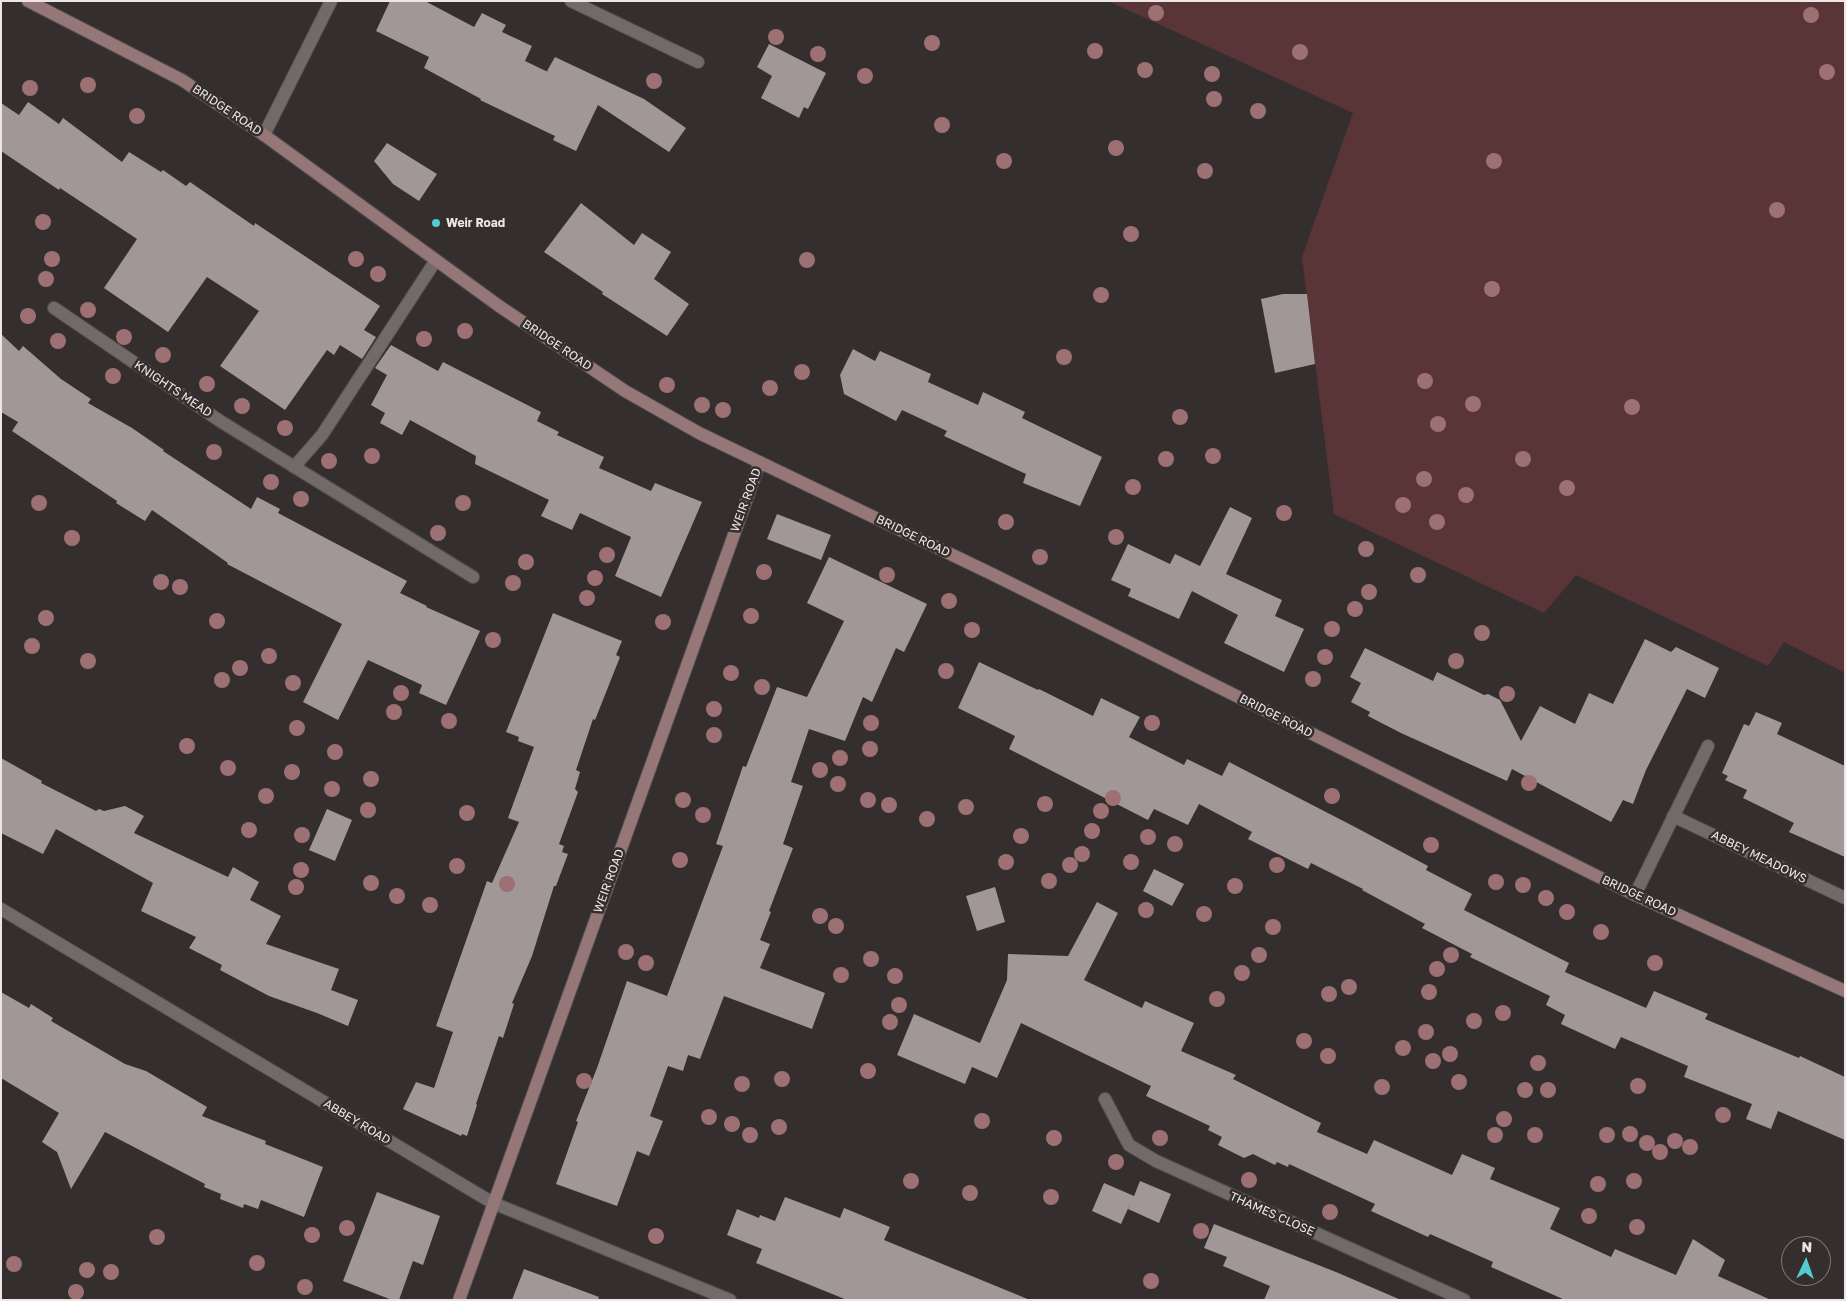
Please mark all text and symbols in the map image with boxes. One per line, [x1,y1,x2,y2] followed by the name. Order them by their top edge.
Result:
[190,82,264,138] street label: BRIDGE ROAD
[446,216,505,230] place label: Weir Road
[430,217,442,229] marker: Weir Road
[520,317,594,373] street label: BRIDGE ROAD
[131,358,215,420] street label: KNIGHTS MEAD
[728,466,764,534] street label: WEIR ROAD
[874,512,952,560] street label: BRIDGE ROAD
[1237,691,1315,741] street label: BRIDGE ROAD
[1709,828,1809,886] street label: ABBEY MEADOWS
[591,847,627,915] street label: WEIR ROAD
[1600,872,1678,920] street label: BRIDGE ROAD
[321,1096,393,1148] street label: ABBEY ROAD
[1227,1189,1317,1239] street label: THAMES CLOSE
[1781,1236,1831,1286] north arrow
[1801,1238,1813,1255] text: N

